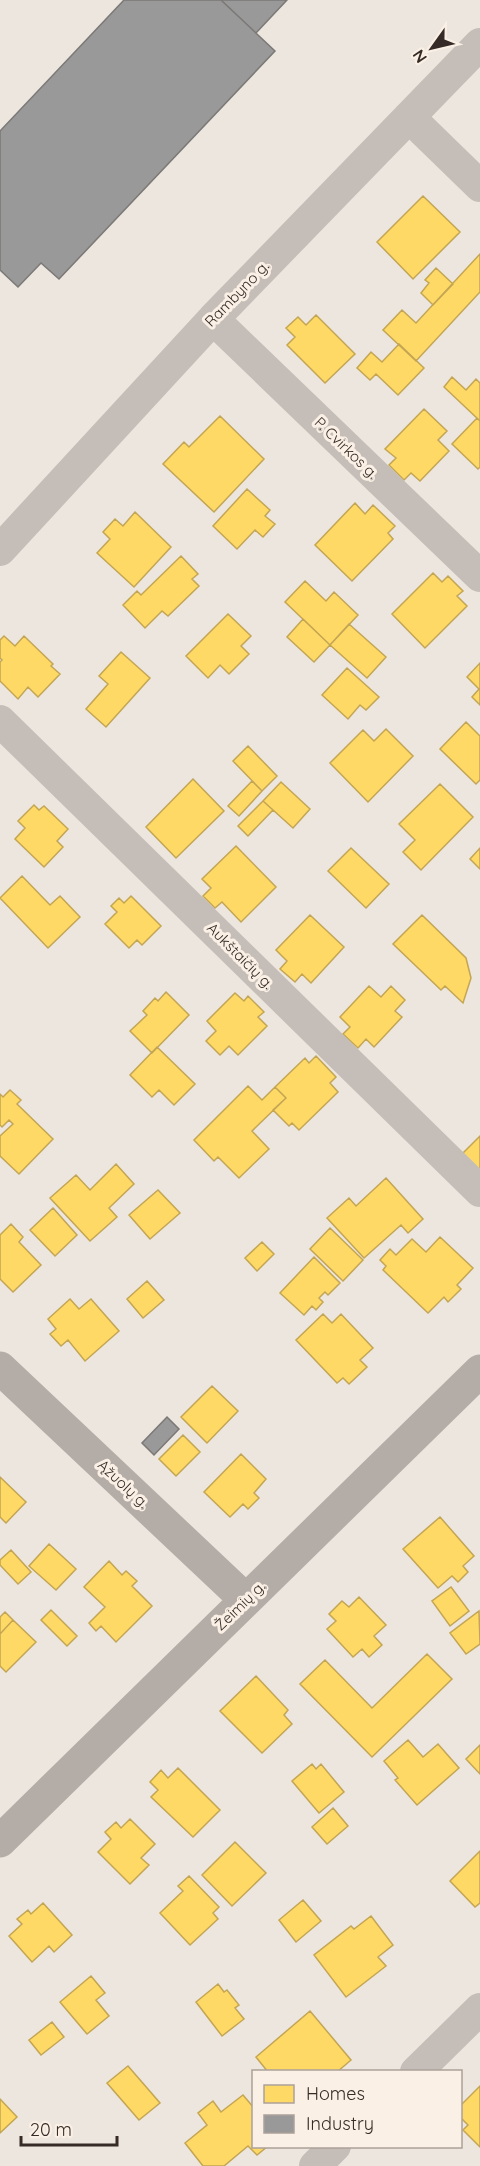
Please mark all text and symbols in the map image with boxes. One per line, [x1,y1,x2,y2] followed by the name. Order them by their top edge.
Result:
[402,18,462,78] north arrow
[408,46,431,67] text: N
[200,257,273,331] street label: Rambyno g.
[311,413,382,483] street label: P. Cvirkos g.
[203,918,278,993] street label: Aukštaičių g.
[94,1455,153,1512] street label: Ąžuolų g.
[210,1577,269,1634] street label: Žeimių g.
[252,2070,462,2148] legend
[306,2082,365,2105] text: Homes
[21,2109,117,2147] scale bar
[306,2112,374,2135] text: Industry
[30,2118,72,2141] text: 20 m

